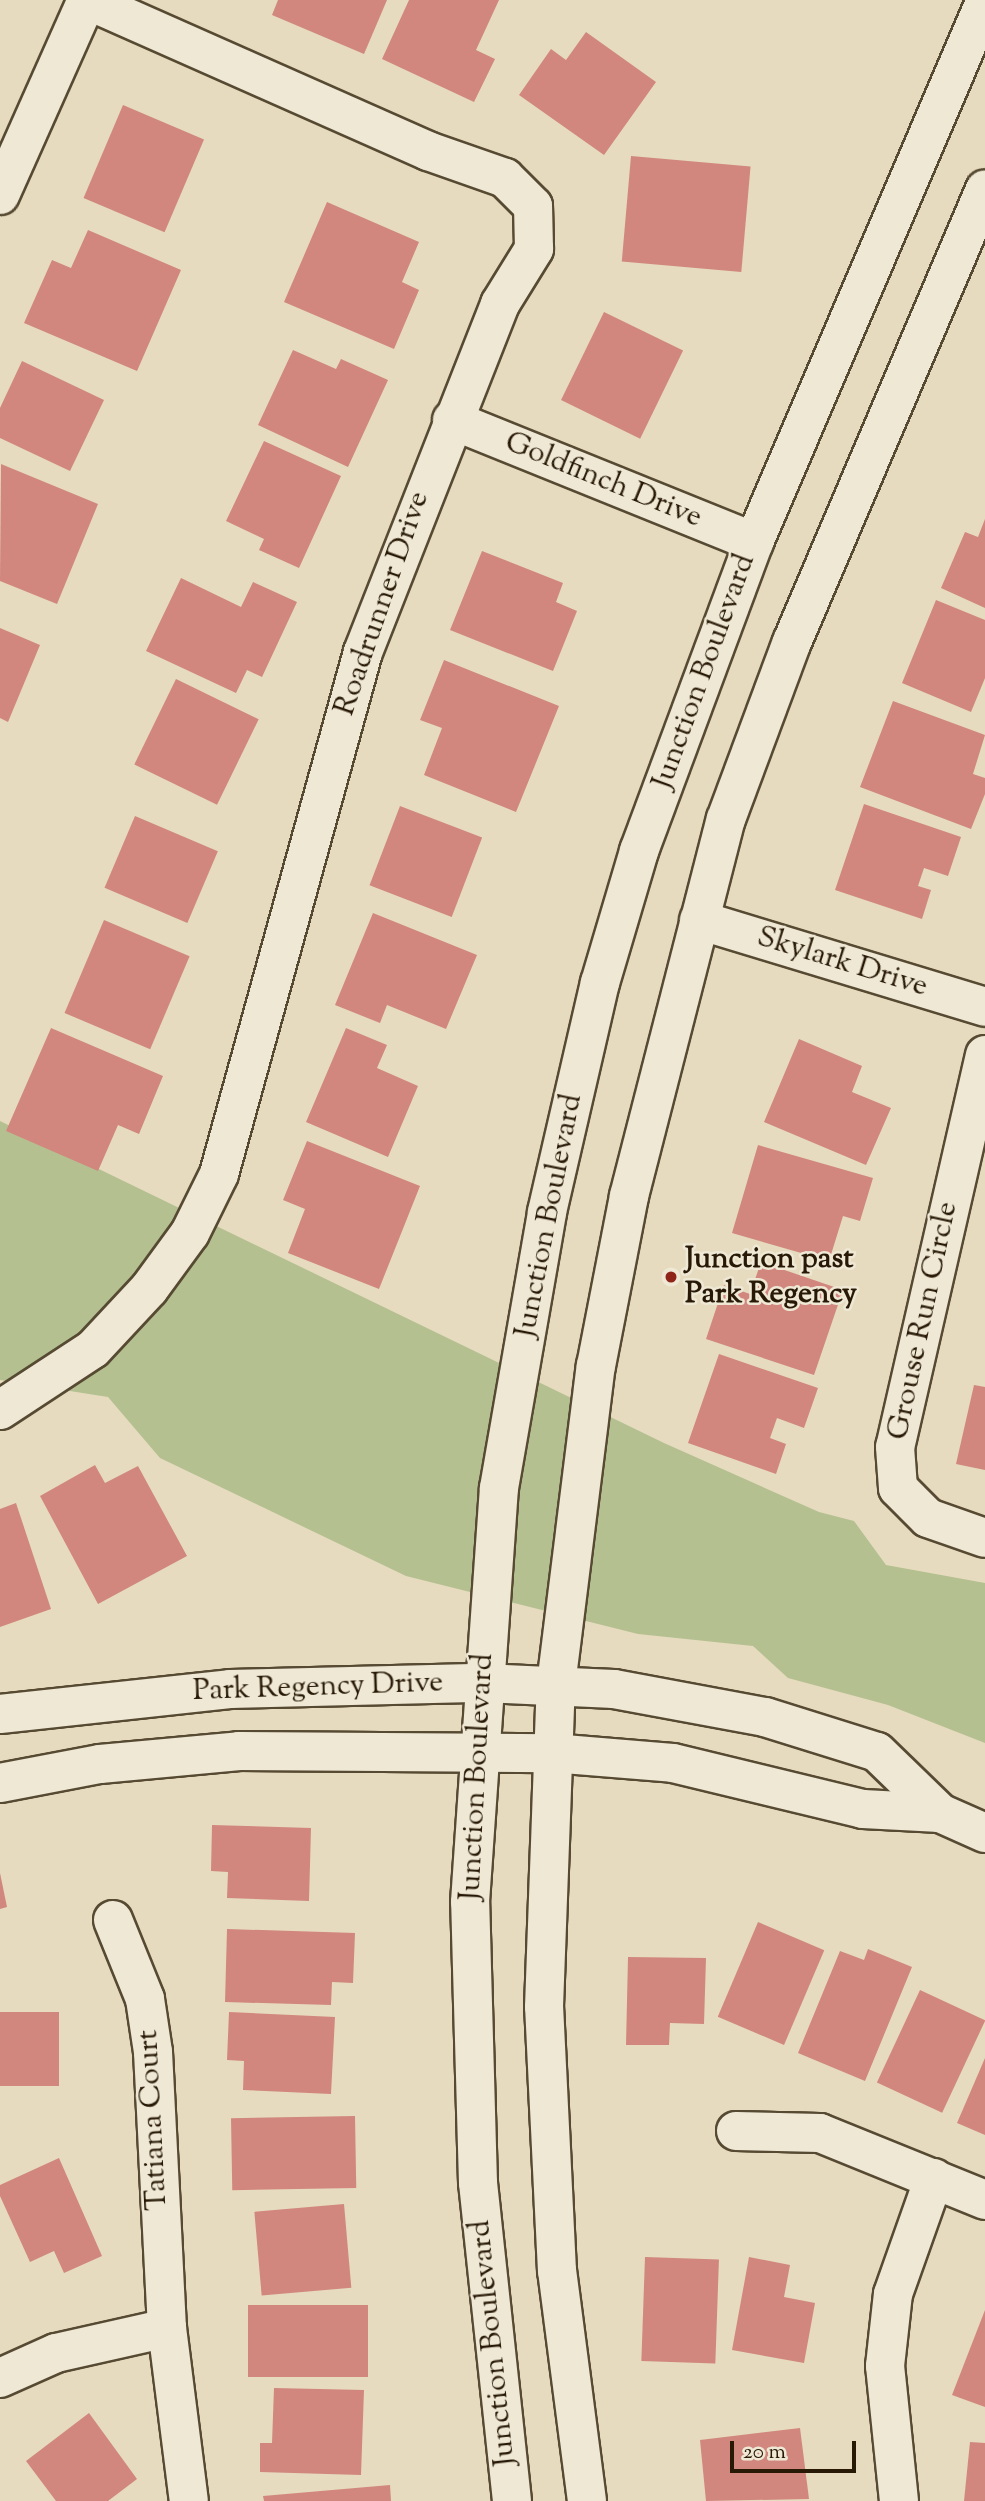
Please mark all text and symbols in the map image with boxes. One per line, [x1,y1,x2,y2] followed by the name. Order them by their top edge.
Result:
[499,425,707,537] street label: Goldfinch Drive
[328,487,438,721] street label: Roadrunner Drive
[646,550,764,794] street label: Junction Boulevard
[752,920,932,1006] street label: Skylark Drive
[509,1091,591,1341] street label: Junction Boulevard
[881,1199,967,1443] street label: Grouse Run Circle
[685,1242,857,1312] place label: Junction past Park Regency
[663,1269,679,1285] marker: Junction past Park Regency
[454,1652,502,1902] street label: Junction Boulevard
[192,1666,444,1710] street label: Park Regency Drive
[131,2029,177,2211] street label: Tatiana Court
[463,2218,525,2468] street label: Junction Boulevard
[733,2428,859,2472] scale bar
[743,2438,786,2468] text: 20 m

